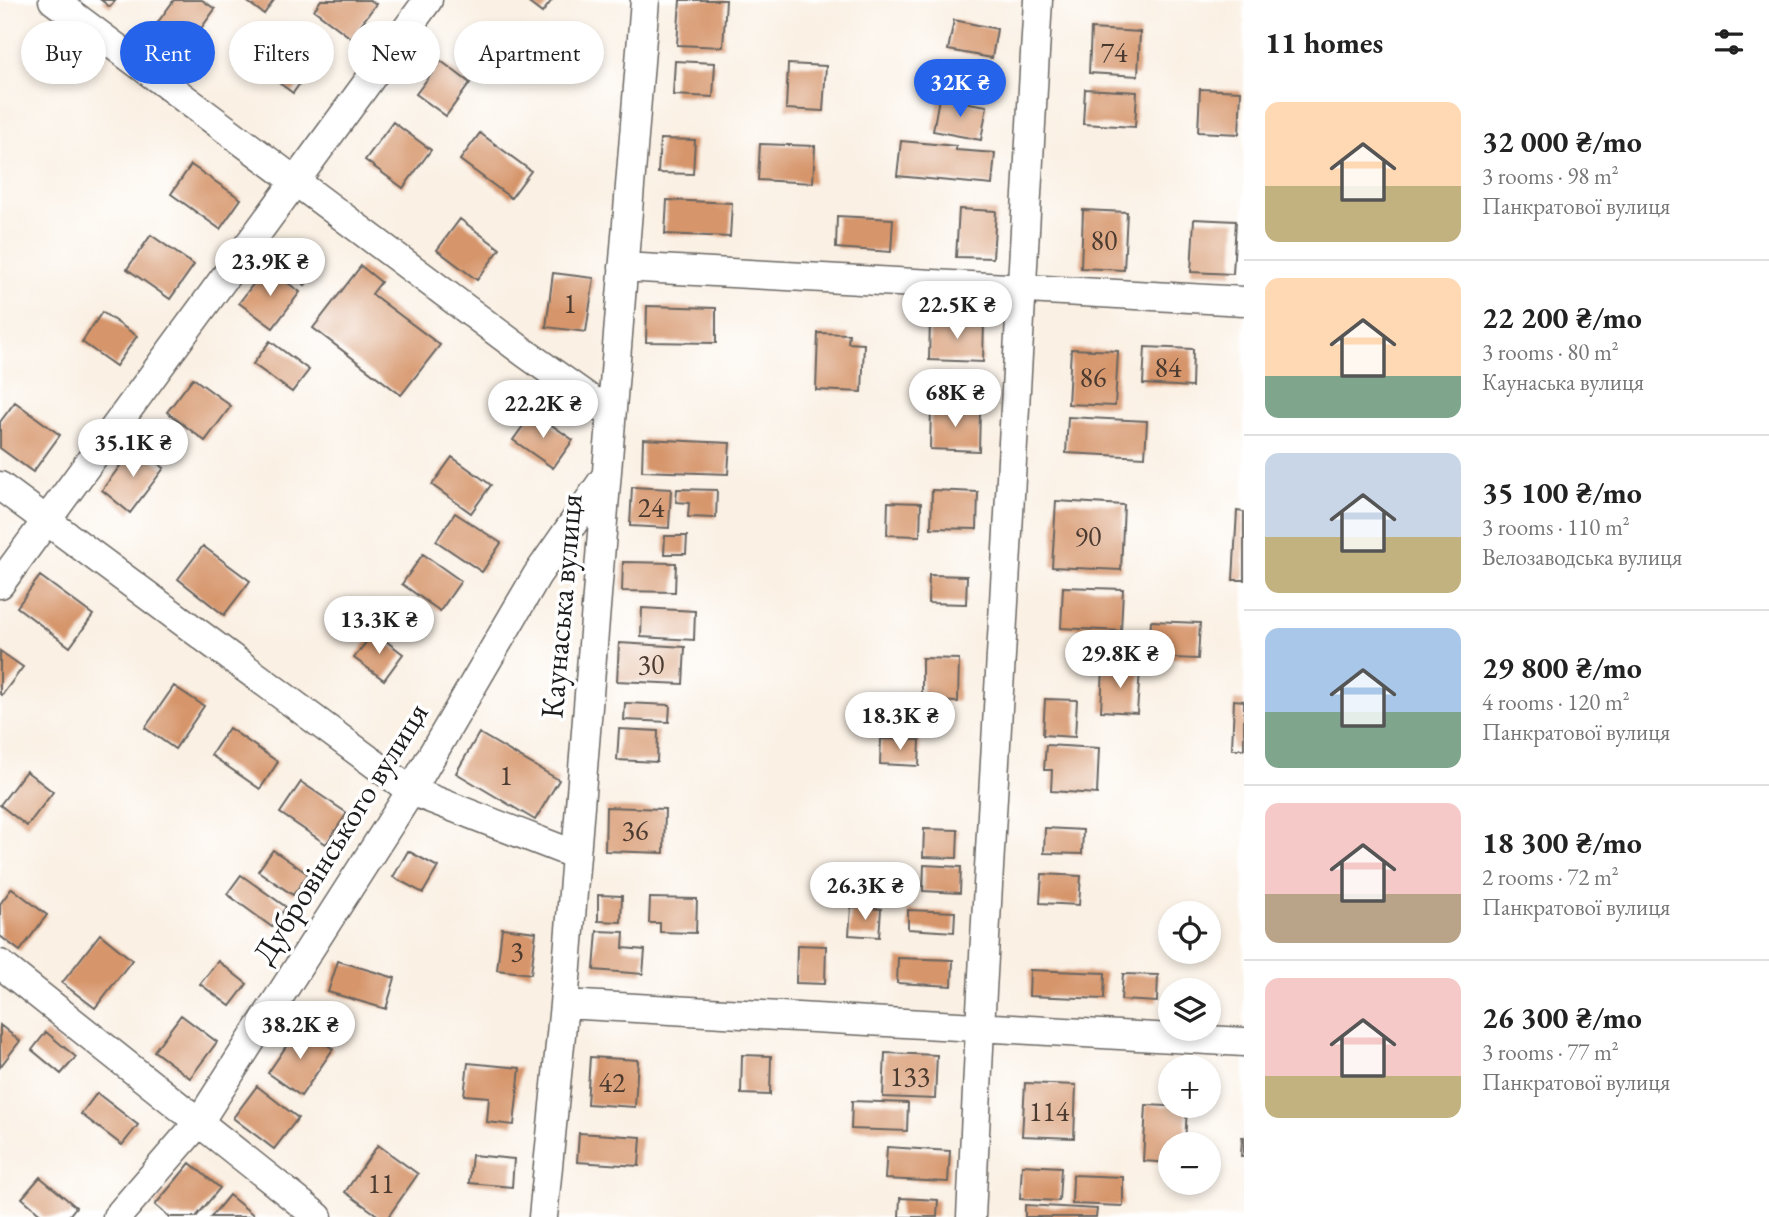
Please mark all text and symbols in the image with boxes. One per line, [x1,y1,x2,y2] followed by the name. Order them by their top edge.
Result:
[21,21,106,84] chip: Buy
[120,21,215,84] chip: Rent
[229,21,334,84] chip: Filters
[348,21,440,84] chip: New
[454,21,604,84] chip: Apartment
[1265,23,1383,62] text: 11 homes
[1710,23,1748,61] icon: filters
[1101,34,1128,70] house number: 74
[911,60,1009,119] pin: 32K ₴
[930,67,990,97] text: 32K ₴
[1482,122,1642,161] text: 32 000 ₴/mo
[1321,130,1405,214] icon: home
[1482,161,1619,191] text: 3 rooms · 98 m²
[1482,191,1670,221] text: Панкратової вулиця
[1091,222,1117,258] house number: 80
[205,238,335,298] pin: 23.9K ₴
[231,246,309,276] text: 23.9K ₴
[892,282,1022,341] pin: 22.5K ₴
[563,285,577,321] house number: 1
[918,289,996,319] text: 22.5K ₴
[1482,298,1642,337] text: 22 200 ₴/mo
[1321,306,1405,390] icon: home
[1482,337,1619,367] text: 3 rooms · 80 m²
[1155,349,1182,385] house number: 84
[1080,359,1106,395] house number: 86
[1482,367,1644,397] text: Каунаська вулиця
[906,370,1004,429] pin: 68K ₴
[925,377,985,407] text: 68K ₴
[478,380,608,440] pin: 22.2K ₴
[504,388,582,418] text: 22.2K ₴
[68,420,198,479] pin: 35.1K ₴
[94,427,172,457] text: 35.1K ₴
[1482,473,1642,512] text: 35 100 ₴/mo
[1321,481,1405,565] icon: home
[638,489,665,525] house number: 24
[530,492,592,720] street label: Каунаська вулиця
[1482,512,1630,542] text: 3 rooms · 110 m²
[1075,518,1101,554] house number: 90
[1482,542,1682,572] text: Велозаводська вулиця
[314,596,444,656] pin: 13.3K ₴
[340,604,418,634] text: 13.3K ₴
[1055,630,1185,690] pin: 29.8K ₴
[1081,638,1159,668] text: 29.8K ₴
[638,646,664,682] house number: 30
[1482,648,1642,687] text: 29 800 ₴/mo
[1321,656,1405,740] icon: home
[1482,687,1630,717] text: 4 rooms · 120 m²
[835,692,965,752] pin: 18.3K ₴
[243,694,437,972] street label: Дубровінського вулиця
[861,700,939,730] text: 18.3K ₴
[1482,717,1670,747] text: Панкратової вулиця
[499,757,513,793] house number: 1
[622,812,648,848] house number: 36
[1482,823,1642,862] text: 18 300 ₴/mo
[1321,831,1405,915] icon: home
[800,862,930,922] pin: 26.3K ₴
[1482,862,1619,892] text: 2 rooms · 72 m²
[826,870,904,900] text: 26.3K ₴
[1482,892,1670,922] text: Панкратової вулиця
[1158,901,1221,1195] map controls
[1158,901,1221,964] button: locate
[510,933,524,969] house number: 3
[1158,978,1221,1041] button: layers
[1482,998,1642,1037] text: 26 300 ₴/mo
[235,1002,365,1061] pin: 38.2K ₴
[1321,1006,1405,1090] icon: home
[261,1009,339,1039] text: 38.2K ₴
[1482,1037,1619,1067] text: 3 rooms · 77 m²
[1158,1055,1221,1118] button: +
[890,1058,930,1094] house number: 133
[599,1064,626,1100] house number: 42
[1482,1067,1670,1097] text: Панкратової вулиця
[1029,1093,1070,1129] house number: 114
[1158,1132,1221,1195] button: −
[368,1165,394,1201] house number: 11

